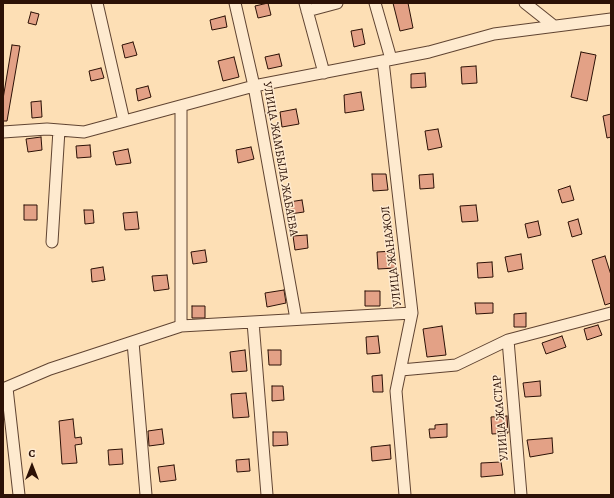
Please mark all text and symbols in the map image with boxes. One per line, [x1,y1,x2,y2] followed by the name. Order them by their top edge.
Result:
[259,81,301,237] street label: УЛИЦА ЖАМБЫЛА ЖАБАЕВА
[379,205,405,307] street label: УЛИЦА ЖАНАЖОЛ
[490,374,512,462] street label: УЛИЦА ЖАСТАР
[12,446,52,486] north arrow
[29,446,35,461] text: С

